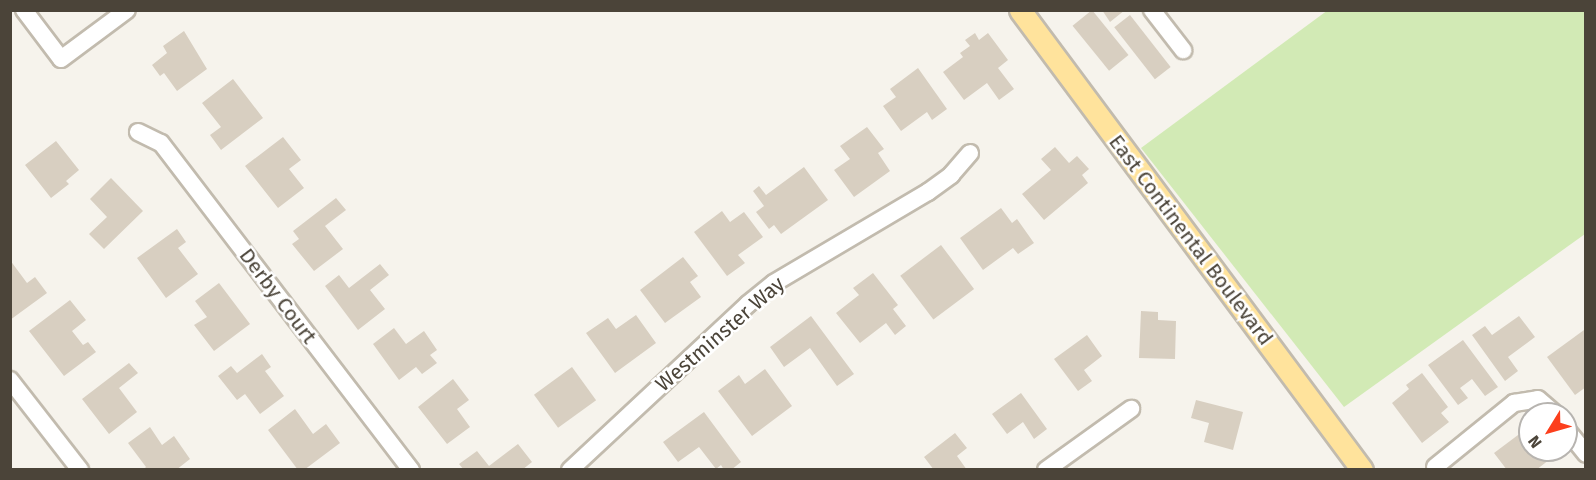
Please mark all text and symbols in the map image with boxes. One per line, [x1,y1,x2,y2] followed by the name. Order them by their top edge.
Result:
[1104,130,1278,350] street label: East Continental Boulevard
[234,243,322,349] street label: Derby Court
[650,271,790,397] street label: Westminster Way
[1518,402,1578,462] north arrow
[1524,432,1546,452] text: N

